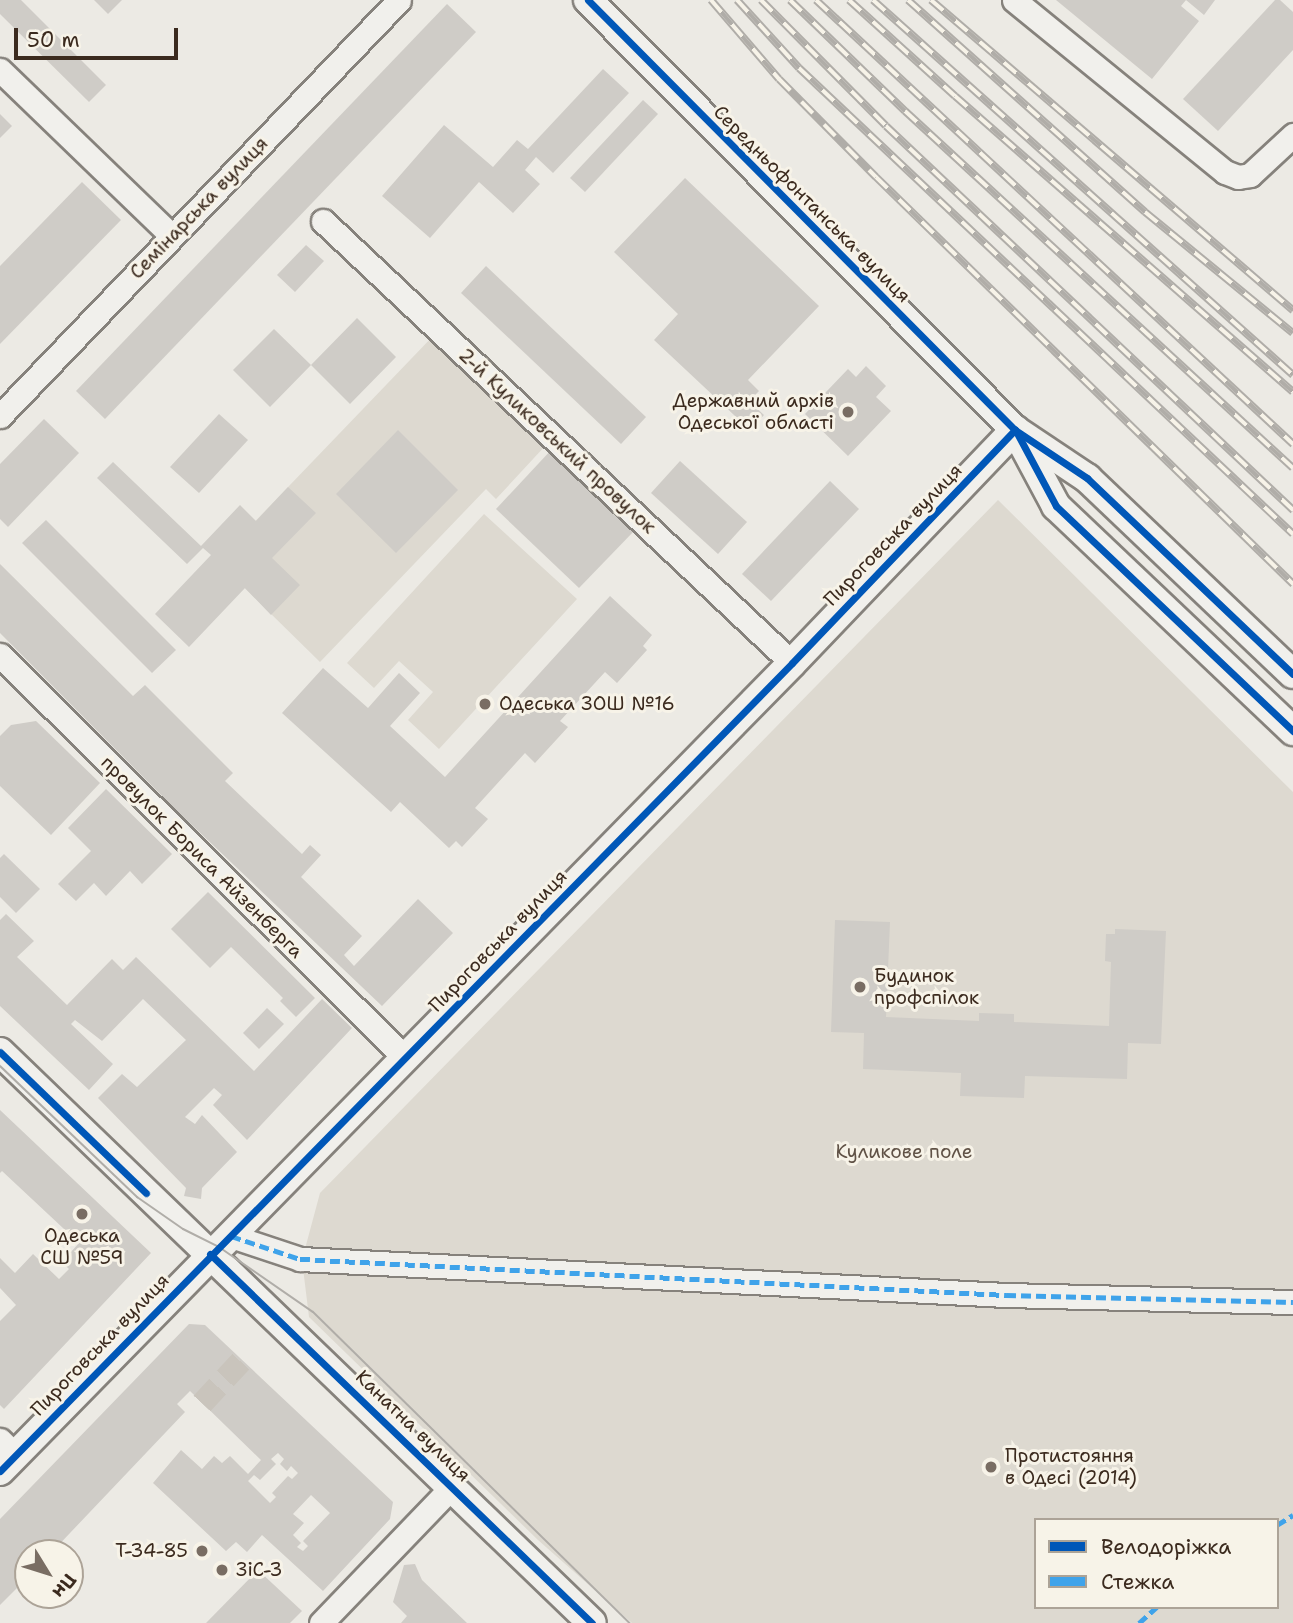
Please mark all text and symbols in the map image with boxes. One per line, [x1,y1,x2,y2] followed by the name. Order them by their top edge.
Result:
[18,14,182,58] scale bar
[27,26,80,54] text: 50 m
[709,101,915,307] street label: Середньофонтанська вулиця
[125,132,273,284] street label: Семінарська вулиця
[454,344,660,538] street label: 2-й Куликовський провулок
[673,390,834,434] place label: Державний архів Одеської області
[840,404,856,420] marker: Державний архів Одеської області
[819,459,967,611] street label: Пироговська вулиця
[499,693,675,715] place label: Одеська ЗОШ №16
[477,696,493,712] marker: Одеська ЗОШ №16
[96,751,308,963] street label: провулок Бориса Айзенберга
[424,865,572,1017] street label: Пироговська вулиця
[874,965,979,1009] place label: Будинок профспілок
[852,979,868,995] marker: Будинок профспілок
[835,1141,973,1163] park label: Куликове поле
[74,1206,90,1222] marker: Одеська CШ №59
[40,1225,124,1269] place label: Одеська CШ №59
[26,1269,174,1421] street label: Пироговська вулиця
[351,1365,475,1487] street label: Канатна вулиця
[1005,1445,1137,1489] place label: Протистояння в Одесі (2014)
[983,1459,999,1475] marker: Протистояння в Одесі (2014)
[1034,1518,1279,1609] legend
[1101,1533,1231,1561] text: Велодоріжка
[14,1539,84,1609] north arrow
[115,1540,188,1562] place label: Т-34-85
[194,1543,210,1559] marker: Т-34-85
[236,1559,283,1581] place label: ЗіС-3
[214,1562,230,1578] marker: ЗіС-3
[47,1568,82,1604] text: Пн
[1101,1568,1174,1596] text: Стежка

